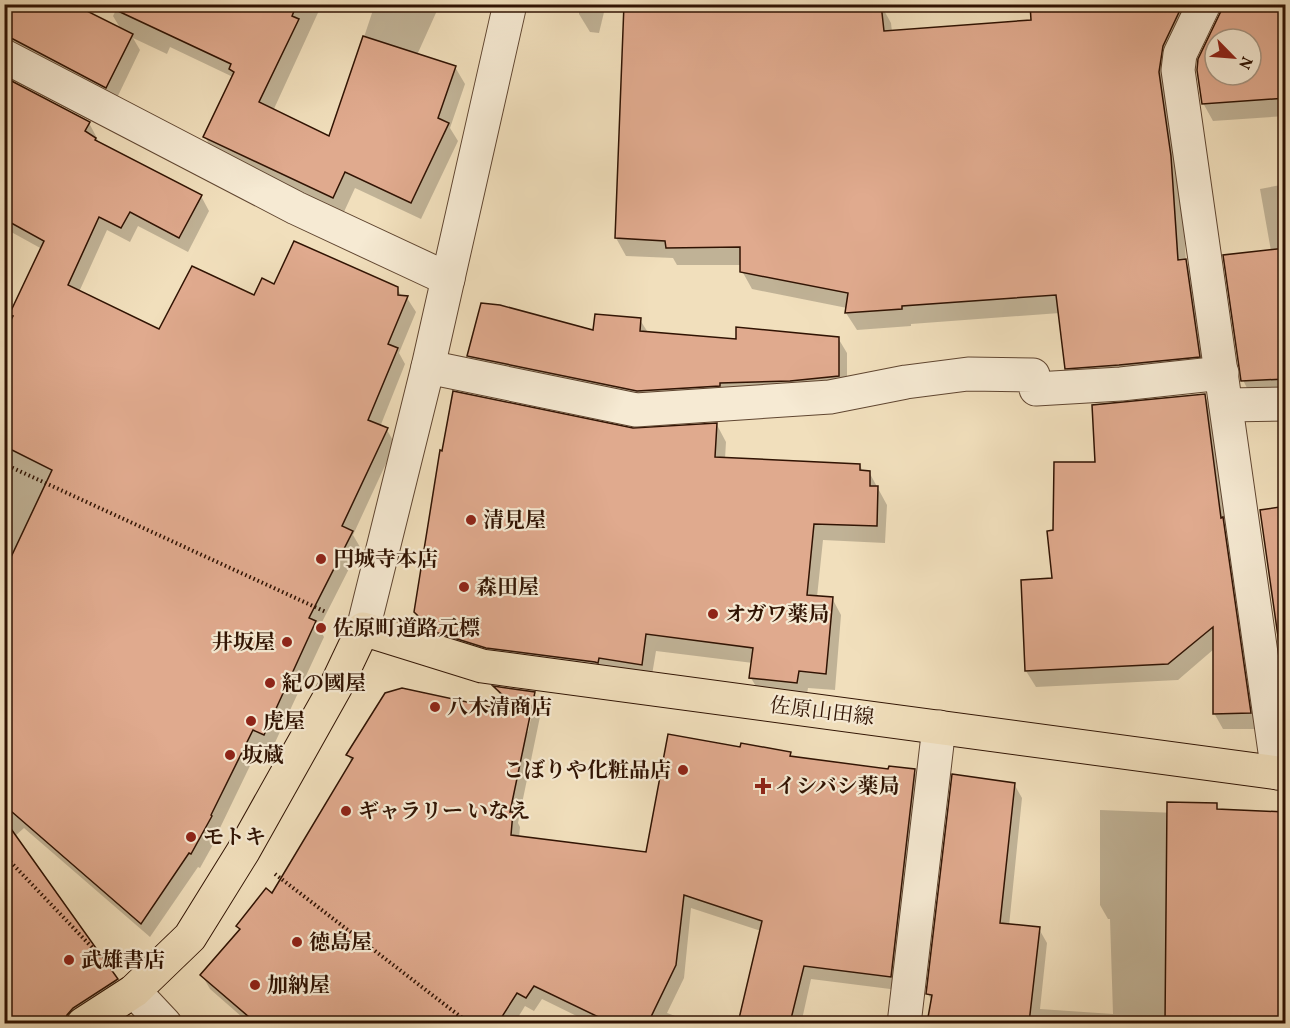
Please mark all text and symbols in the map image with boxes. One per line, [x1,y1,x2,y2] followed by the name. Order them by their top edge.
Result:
[1203,27,1263,87] north arrow
[1232,53,1257,73] text: N
[483,507,546,536] place label: 清見屋
[464,513,478,527] marker: 清見屋
[333,546,438,575] place label: 円城寺本店
[314,552,328,566] marker: 円城寺本店
[476,574,539,603] place label: 森田屋
[457,580,471,594] marker: 森田屋
[725,601,829,630] place label: オガワ薬局
[706,607,720,621] marker: オガワ薬局
[333,615,480,644] place label: 佐原町道路元標
[314,621,328,635] marker: 佐原町道路元標
[212,629,275,658] place label: 井坂屋
[280,635,294,649] marker: 井坂屋
[282,670,366,699] place label: 紀の國屋
[263,676,277,690] marker: 紀の國屋
[768,692,876,733] street label: 佐原山田線
[447,694,552,723] place label: 八木清商店
[428,700,442,714] marker: 八木清商店
[263,708,305,737] place label: 虎屋
[244,714,258,728] marker: 虎屋
[242,742,284,771] place label: 坂蔵
[223,748,237,762] marker: 坂蔵
[503,757,671,786] place label: こぼりや化粧品店
[676,763,690,777] marker: こぼりや化粧品店
[775,773,900,802] place label: イシバシ薬局
[756,779,770,793] marker: イシバシ薬局
[358,798,530,827] place label: ギャラリー いなえ
[339,804,353,818] marker: ギャラリー いなえ
[203,824,266,853] place label: モトキ
[184,830,198,844] marker: モトキ
[309,929,372,958] place label: 徳島屋
[290,935,304,949] marker: 徳島屋
[81,947,165,976] place label: 武雄書店
[62,953,76,967] marker: 武雄書店
[267,972,330,1001] place label: 加納屋
[248,978,262,992] marker: 加納屋

